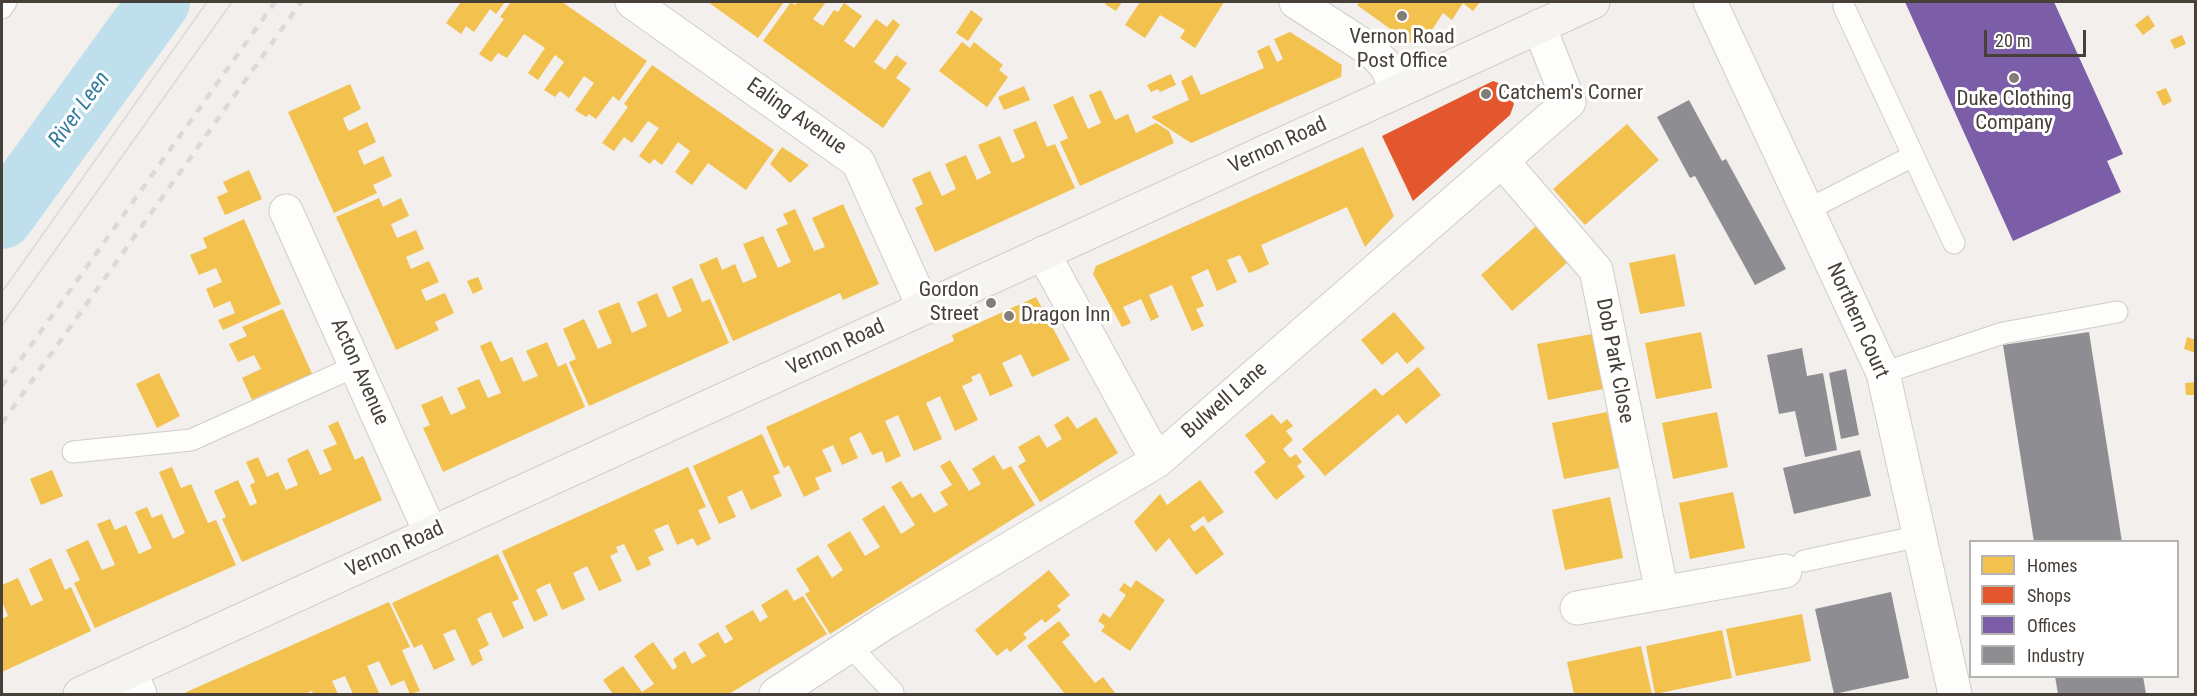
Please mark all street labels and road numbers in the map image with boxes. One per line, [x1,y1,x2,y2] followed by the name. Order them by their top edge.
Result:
[741,73,851,161] street label: Ealing Avenue
[1225,112,1331,180] street label: Vernon Road
[1820,259,1894,383] street label: Northern Court
[1590,296,1638,426] street label: Dob Park Close
[783,314,889,382] street label: Vernon Road
[324,315,394,429] street label: Acton Avenue
[1177,357,1273,445] street label: Bulwell Lane
[342,516,448,584] street label: Vernon Road

